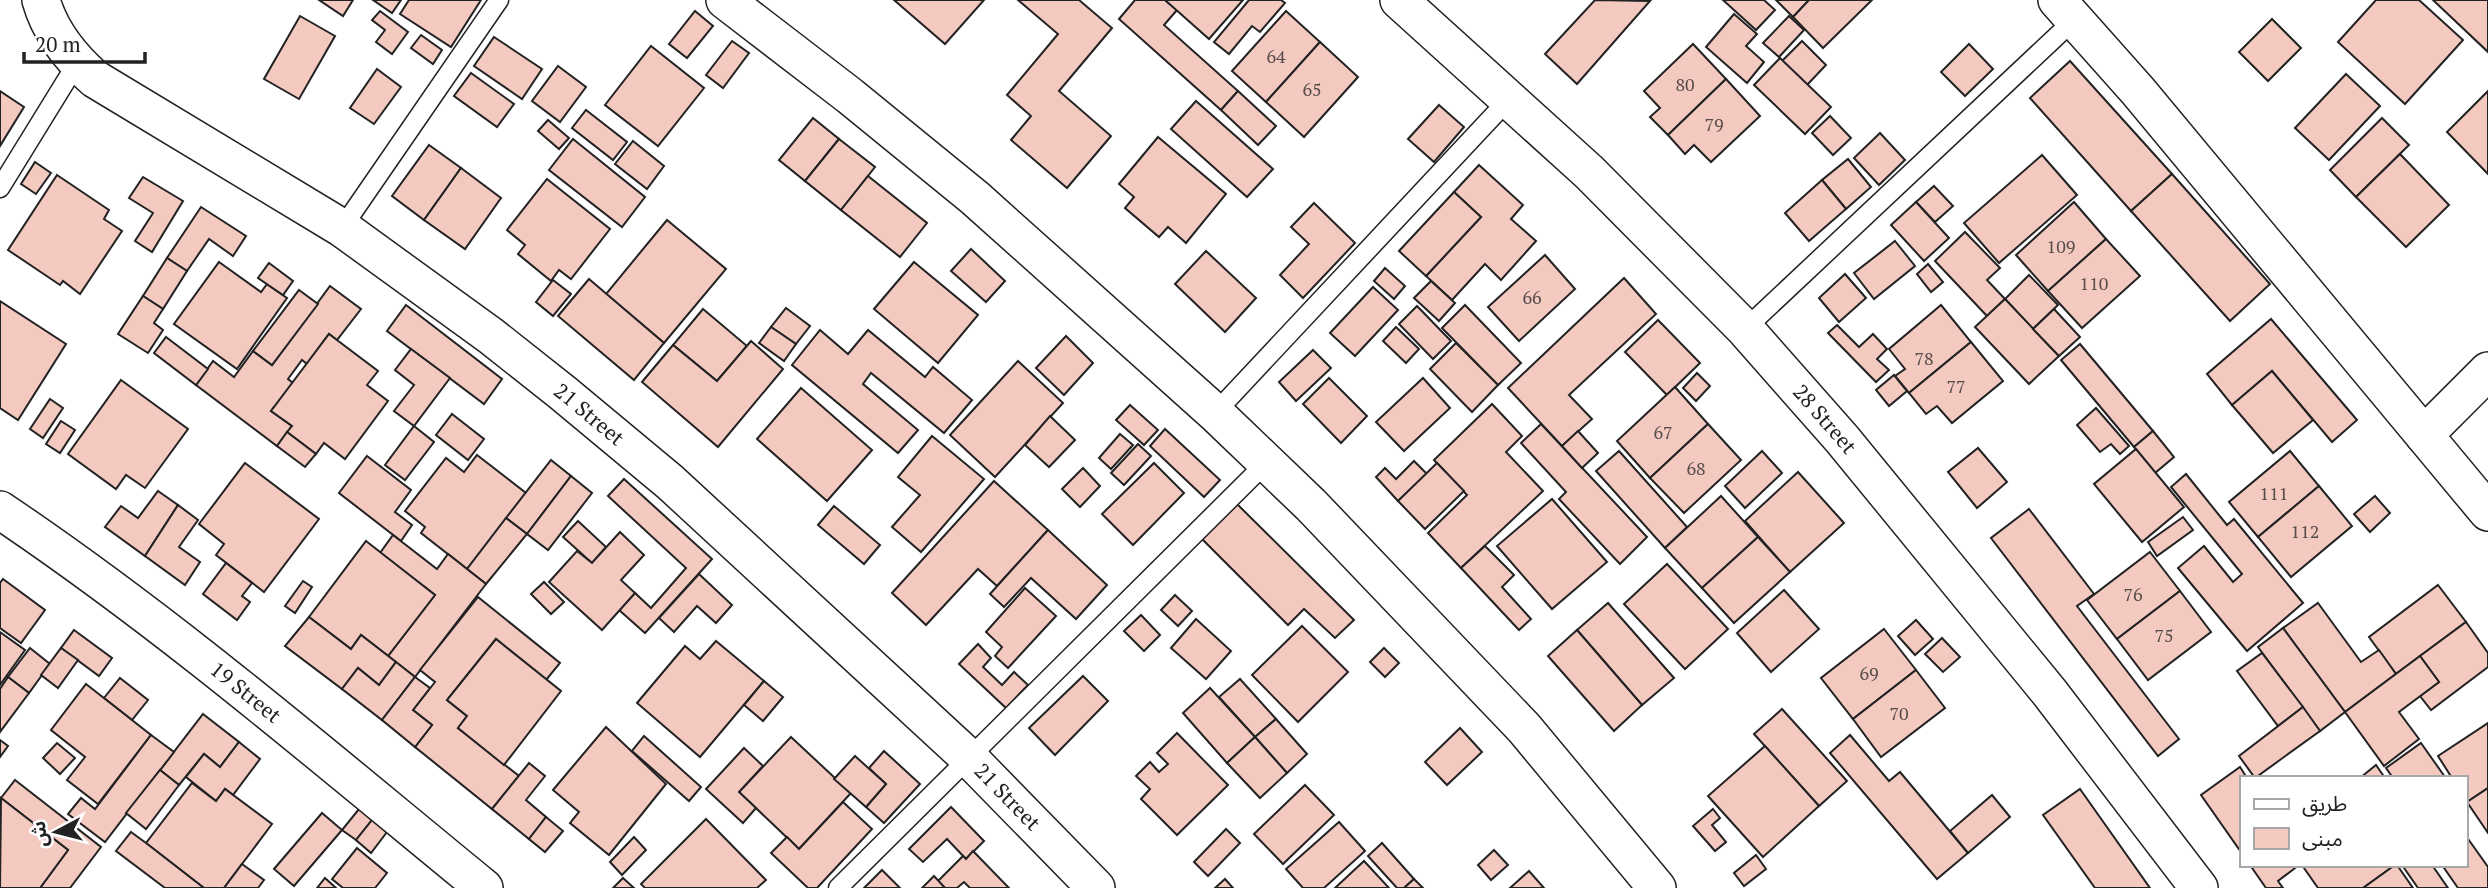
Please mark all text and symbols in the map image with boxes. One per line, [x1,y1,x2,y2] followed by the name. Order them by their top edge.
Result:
[24,21,145,65] scale bar
[35,30,81,58] text: 20 m
[1266,44,1286,68] house number: 64
[1675,72,1695,96] house number: 80
[1302,77,1322,101] house number: 65
[1704,112,1724,136] house number: 79
[2047,234,2075,258] house number: 109
[2080,271,2108,295] house number: 110
[1522,285,1542,309] house number: 66
[1914,346,1934,370] house number: 78
[1946,374,1966,398] house number: 77
[549,376,631,451] street label: 21 Street
[1787,378,1864,459] street label: 28 Street
[1653,420,1673,444] house number: 67
[1686,456,1706,480] house number: 68
[2260,481,2288,505] house number: 111
[2291,519,2319,543] house number: 112
[2123,582,2143,606] house number: 76
[2154,623,2174,647] house number: 75
[205,655,288,729] street label: 19 Street
[1859,661,1879,685] house number: 69
[1889,701,1909,725] house number: 70
[969,757,1047,836] street label: 21 Street
[2240,776,2467,867] legend
[2302,789,2347,817] text: طريق
[21,797,91,867] north arrow
[25,820,53,849] text: ش
[2302,824,2343,852] text: مبنى

